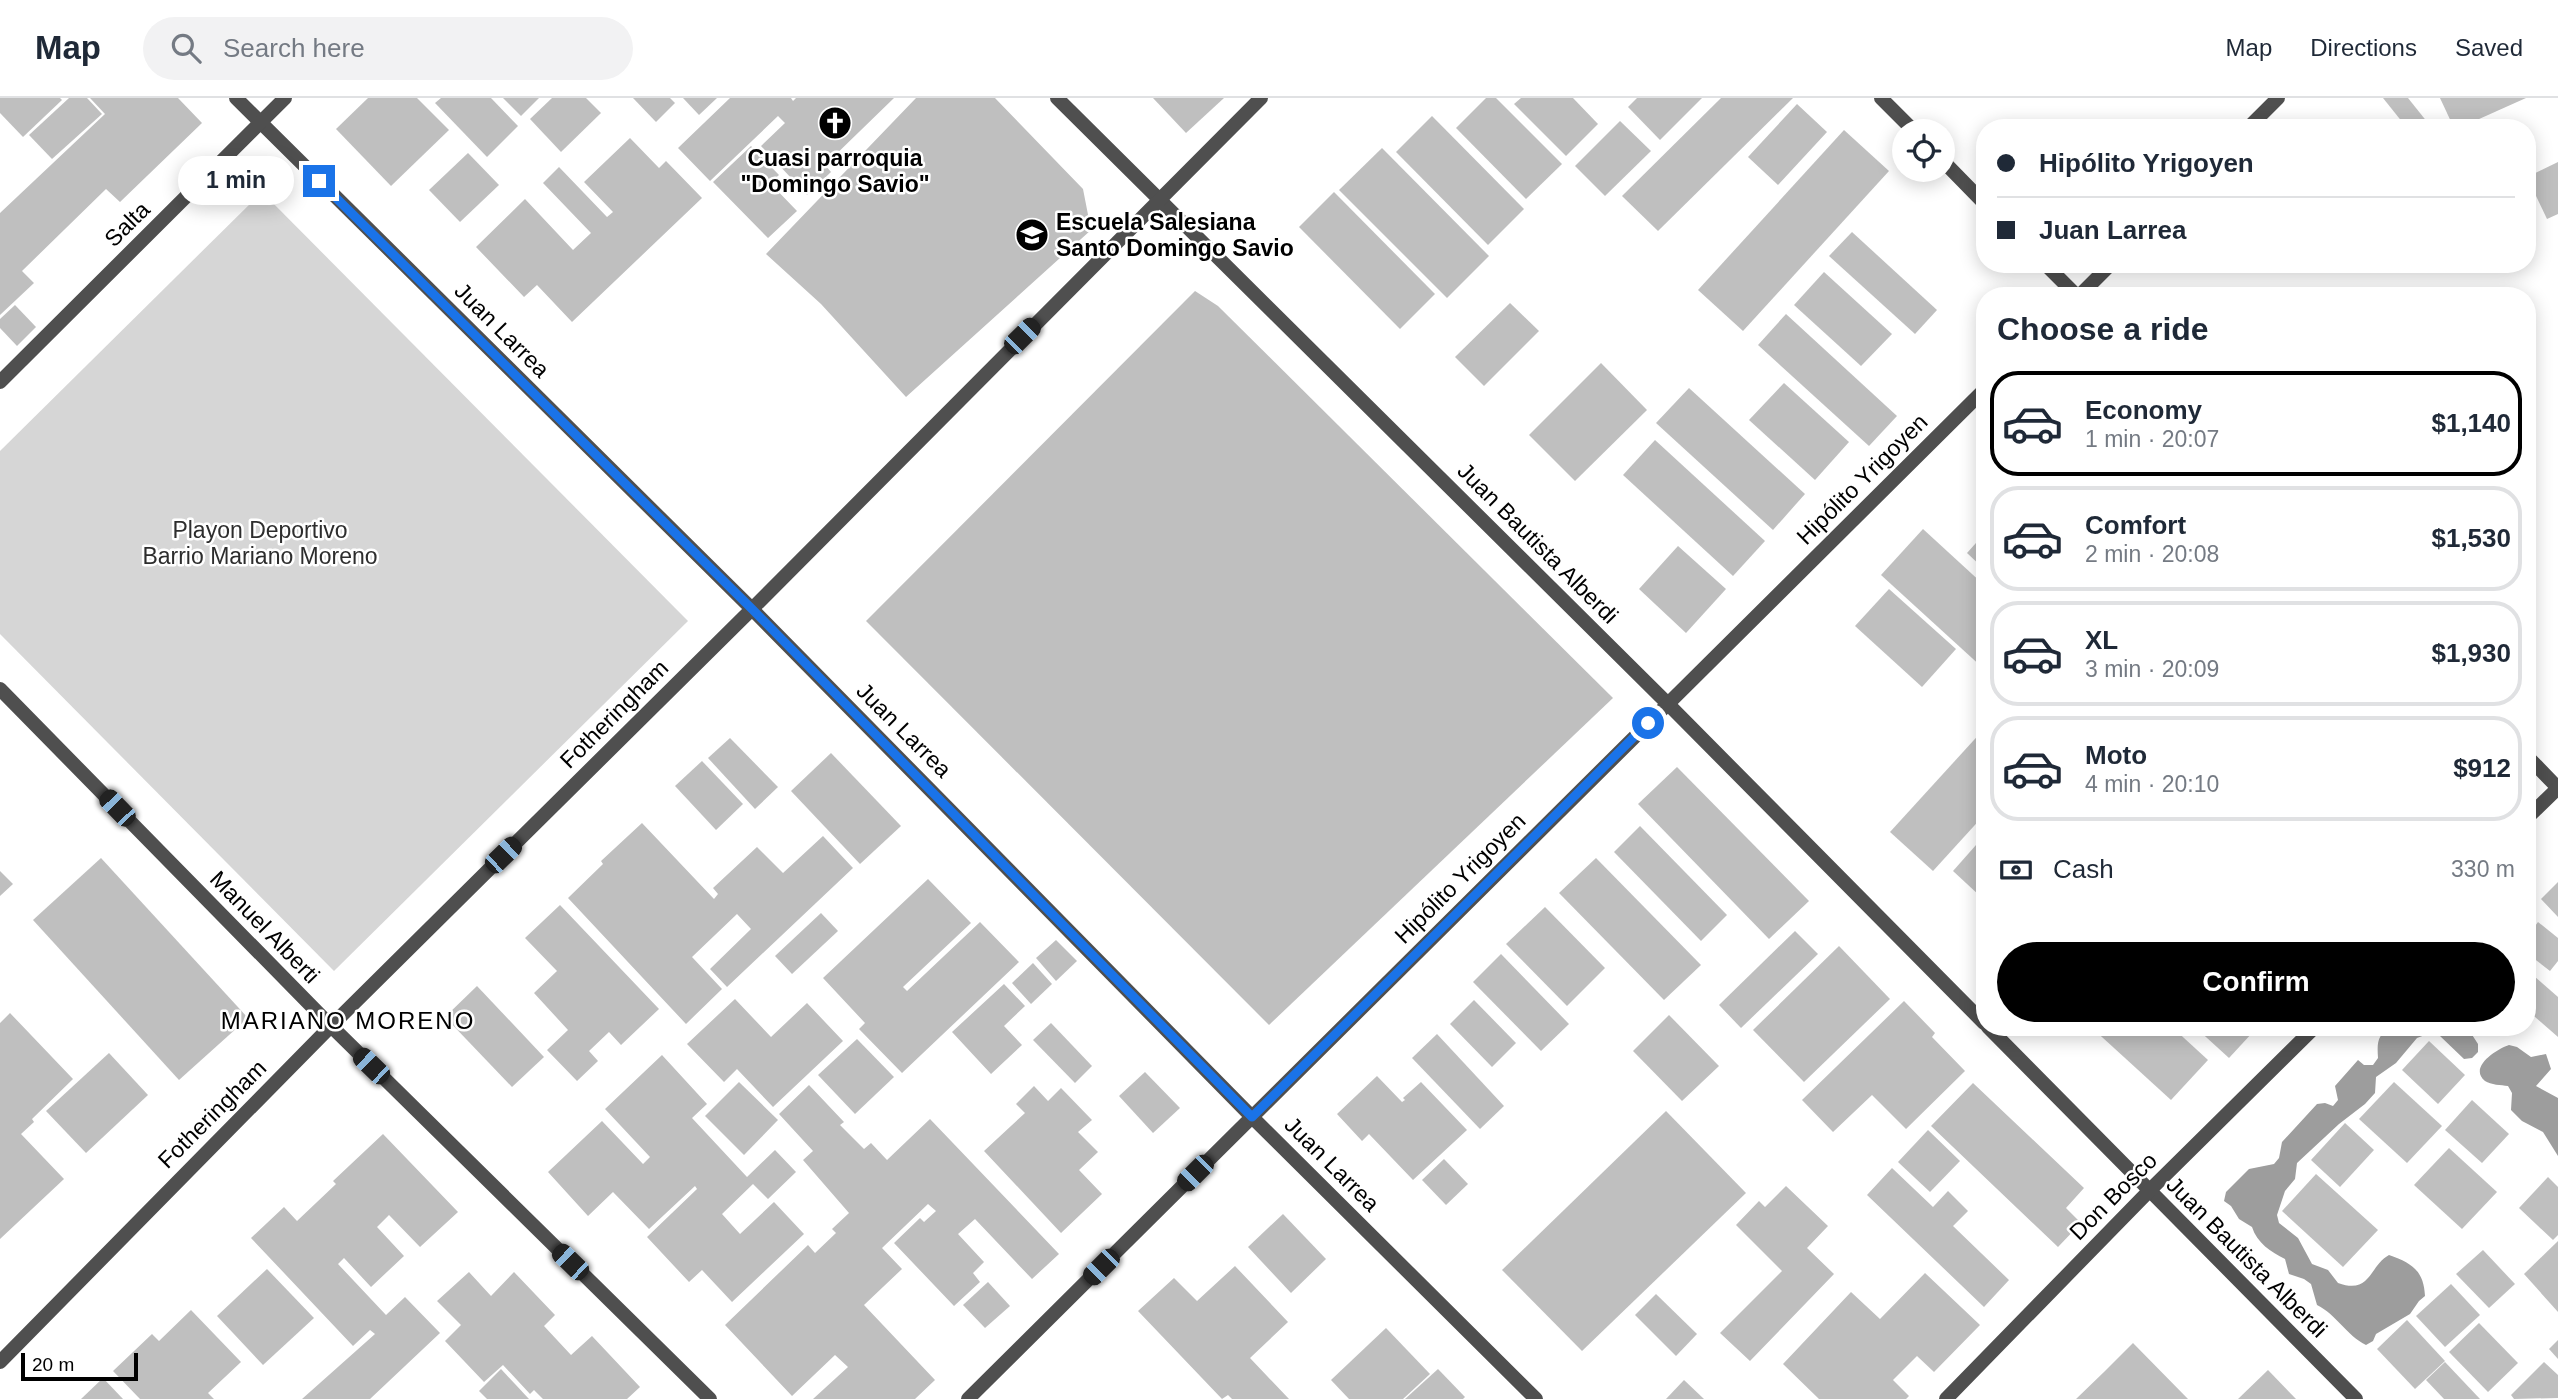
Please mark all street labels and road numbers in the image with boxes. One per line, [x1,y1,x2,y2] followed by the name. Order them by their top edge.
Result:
[99,196,155,252] street label: Salta
[449,277,555,383] street label: Juan Larrea
[1791,408,1933,550] street label: Hipólito Yrigoyen
[1452,457,1624,629] street label: Juan Bautista Alberdi
[555,655,673,773] street label: Fotheringham
[851,677,957,783] street label: Juan Larrea
[1389,807,1531,949] street label: Hipólito Yrigoyen
[205,866,325,988] street label: Manuel Alberti
[153,1055,271,1173] street label: Fotheringham
[1279,1111,1385,1217] street label: Juan Larrea
[2064,1147,2162,1245] street label: Don Bosco
[2161,1171,2333,1343] street label: Juan Bautista Alberdi

